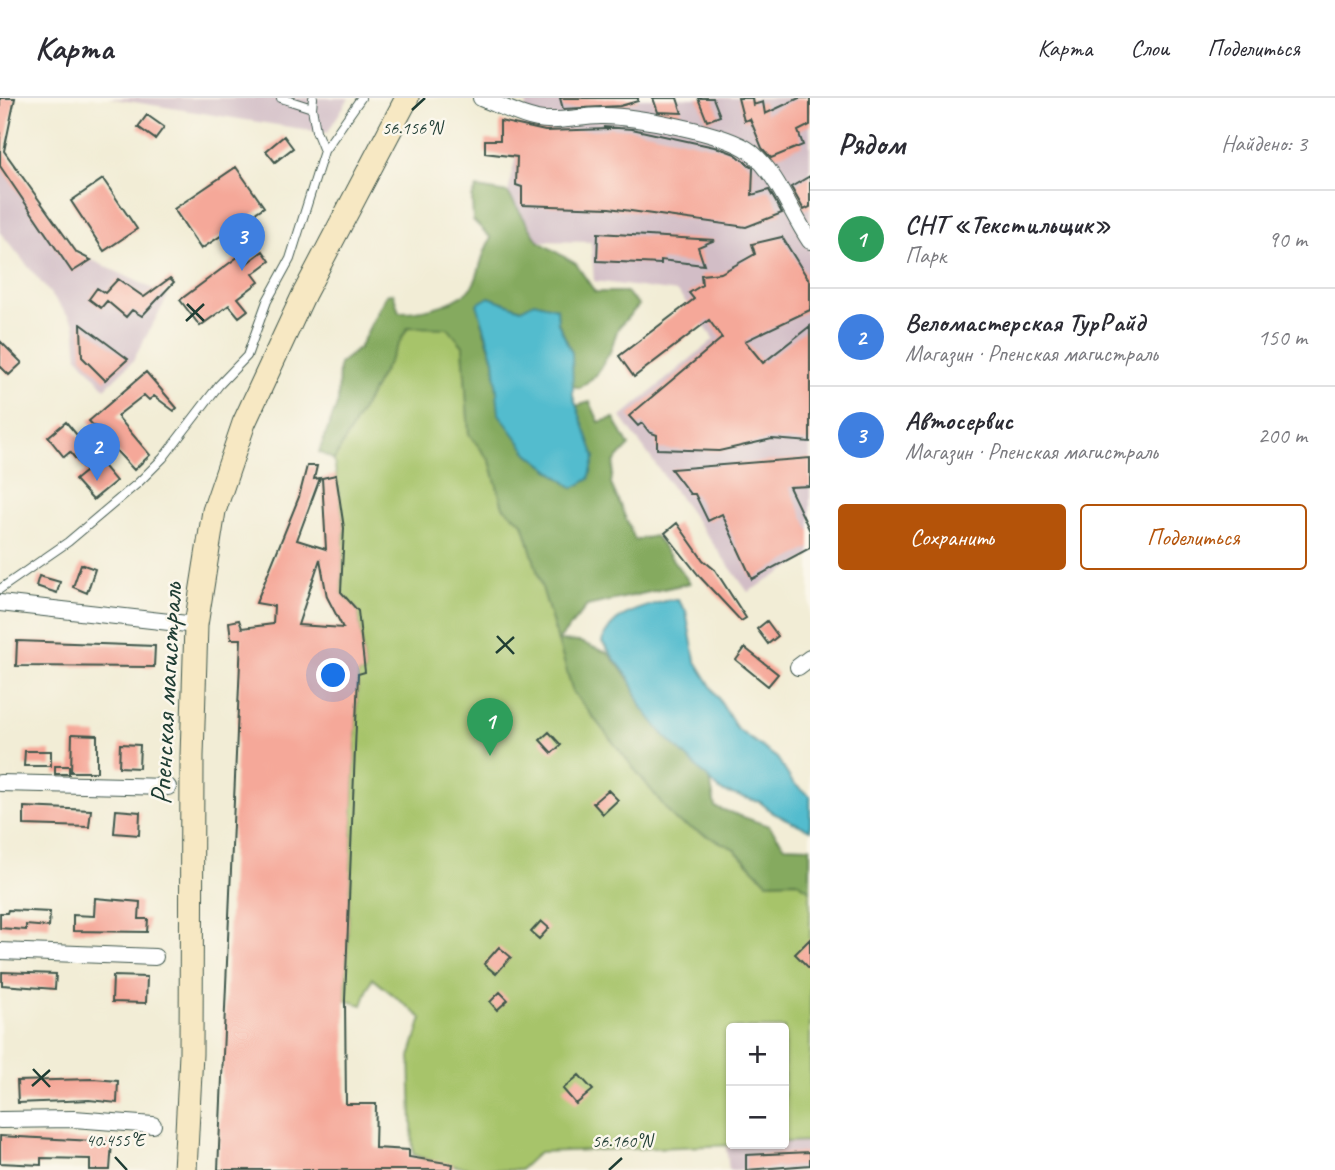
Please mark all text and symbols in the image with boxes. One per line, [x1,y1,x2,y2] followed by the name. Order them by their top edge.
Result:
[35,27,114,69] text: Карта
[1038,33,1092,63] text: Карта
[1130,33,1169,63] text: Слои
[1207,33,1300,63] text: Поделиться
[382,117,445,139] text: 56.156°N
[838,125,905,163] text: Рядом
[1221,129,1307,158] text: Найдено: 3
[905,208,1111,241] text: СНТ «Текстильщик»
[219,213,265,271] pin: 3
[856,225,866,254] text: 1
[1268,225,1307,254] text: 90 m
[905,241,946,270] text: Парк
[905,306,1145,339] text: Веломастерская ТурРайд
[856,323,866,352] text: 2
[1258,323,1307,352] text: 150 m
[905,339,1157,368] text: Магазин · Рпенская магистраль
[905,404,1013,437] text: Автосервис
[856,421,866,450] text: 3
[1258,421,1307,450] text: 200 m
[74,423,120,481] pin: 2
[905,437,1157,466] text: Магазин · Рпенская магистраль
[838,504,1066,570] button: Сохранить
[1080,504,1307,570] button: Поделиться
[141,580,191,806] street label: Рпенская магистраль
[316,658,350,692] your location
[467,698,513,756] pin: 1
[726,1023,789,1149] map controls
[726,1023,789,1086] button: +
[726,1086,789,1149] button: −
[86,1129,147,1151] text: 40.455°E
[592,1130,655,1152] text: 56.160°N

